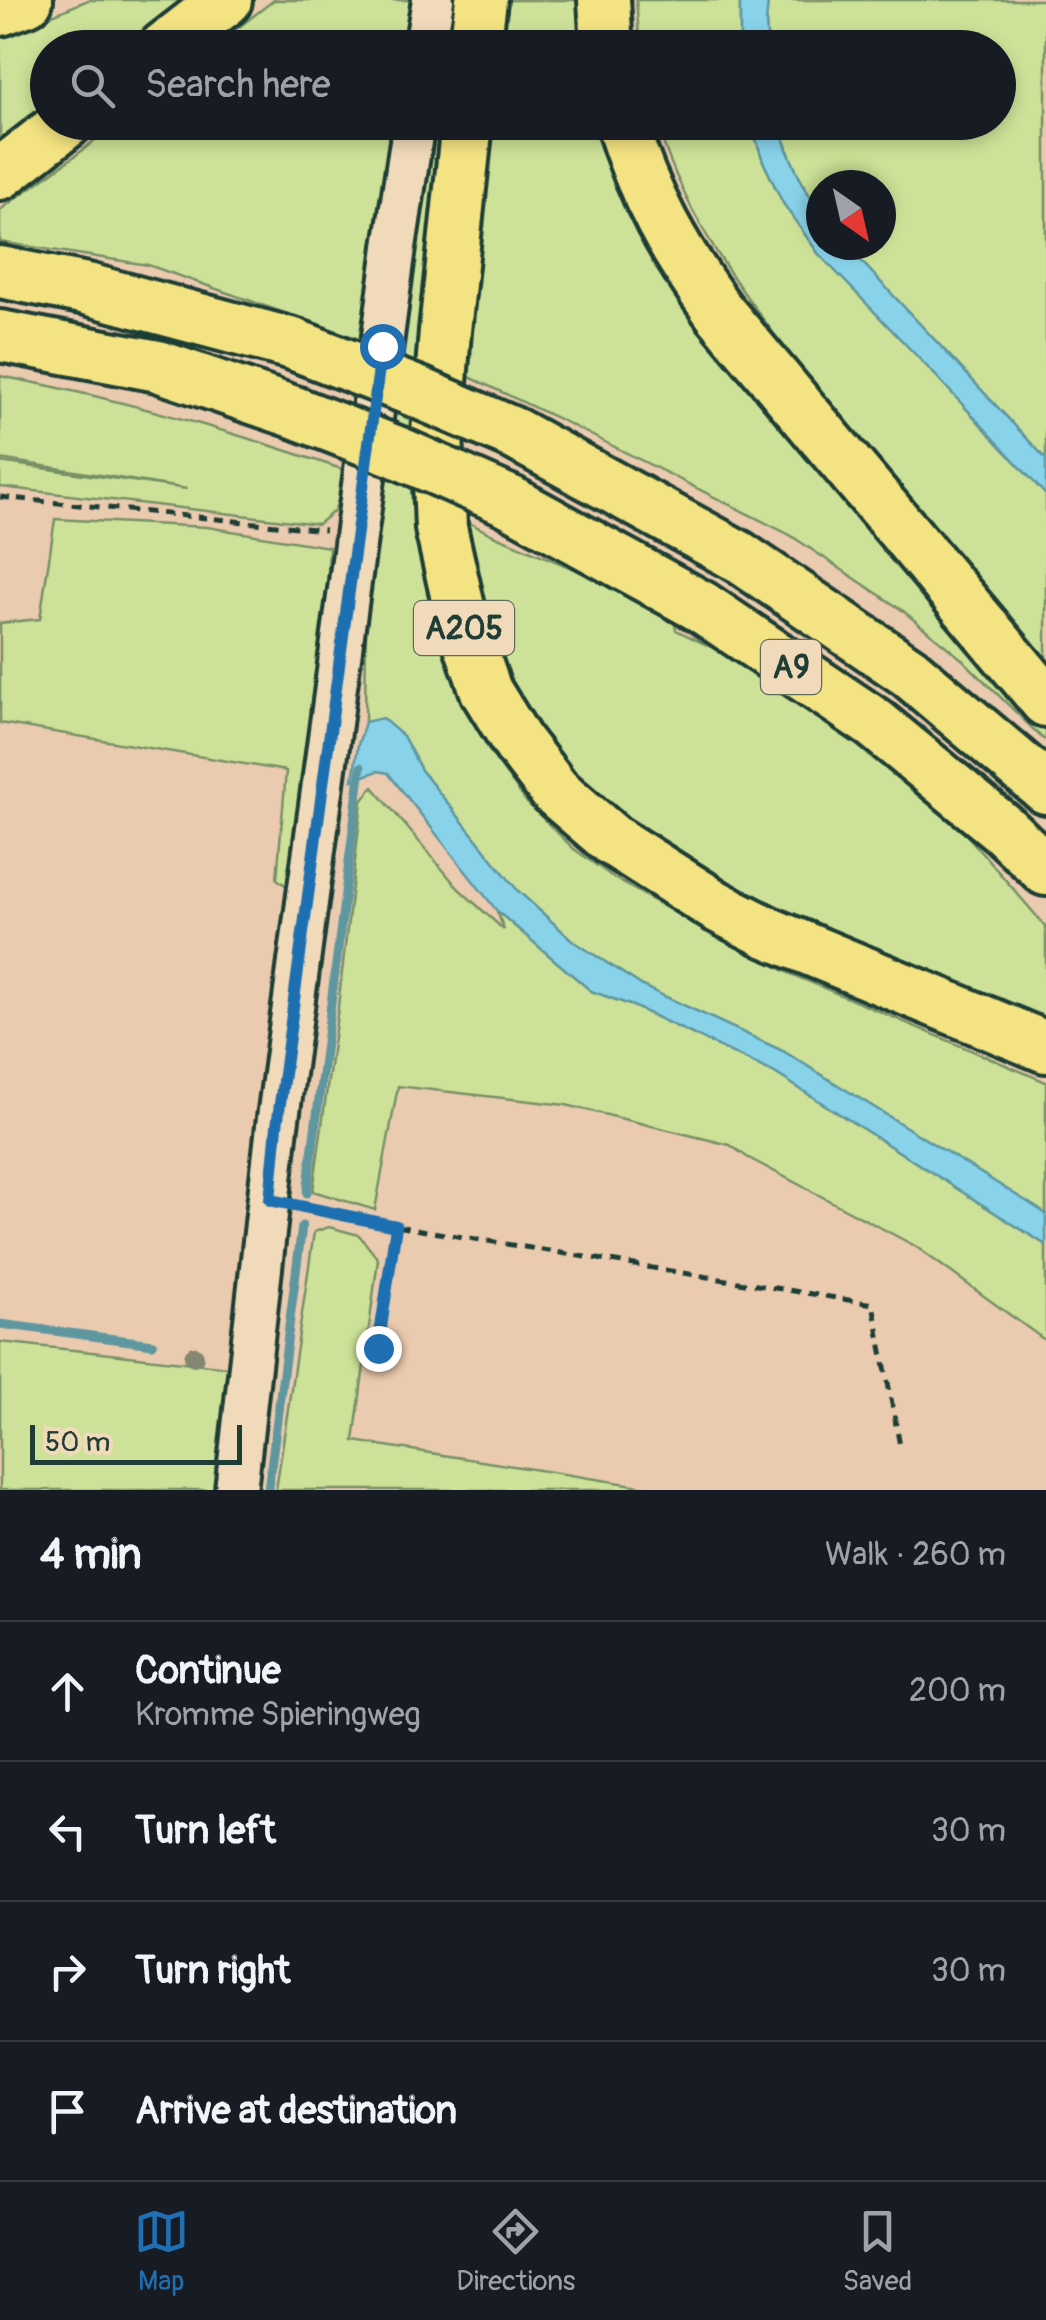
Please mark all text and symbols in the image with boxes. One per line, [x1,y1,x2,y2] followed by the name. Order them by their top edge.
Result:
[30,30,1016,140] search box
[65,58,120,113] icon: search
[145,61,331,109] text: Search here
[806,170,896,260] north arrow
[360,324,406,370] route start
[414,601,514,655] road number: A205
[761,640,821,694] road number: A9
[356,1326,402,1372] route end
[30,1420,242,1464] scale bar
[45,1425,110,1460] text: 50 m
[40,1529,142,1581] text: 4 min
[825,1535,1006,1575] text: Walk · 260 m
[135,1647,281,1695] text: Continue
[40,1664,95,1719] icon: ahead
[909,1671,1006,1711] text: 200 m
[135,1695,421,1735] text: Kromme Spieringweg
[40,1804,95,1859] icon: left
[135,1807,276,1855] text: Turn left
[931,1811,1006,1851] text: 30 m
[40,1944,95,1999] icon: right
[135,1947,290,1995] text: Turn right
[931,1951,1006,1991] text: 30 m
[40,2084,95,2139] icon: arrive
[135,2087,457,2135] text: Arrive at destination
[134,2204,189,2299] tab: Map
[456,2204,575,2299] tab: Directions
[843,2204,912,2299] tab: Saved

